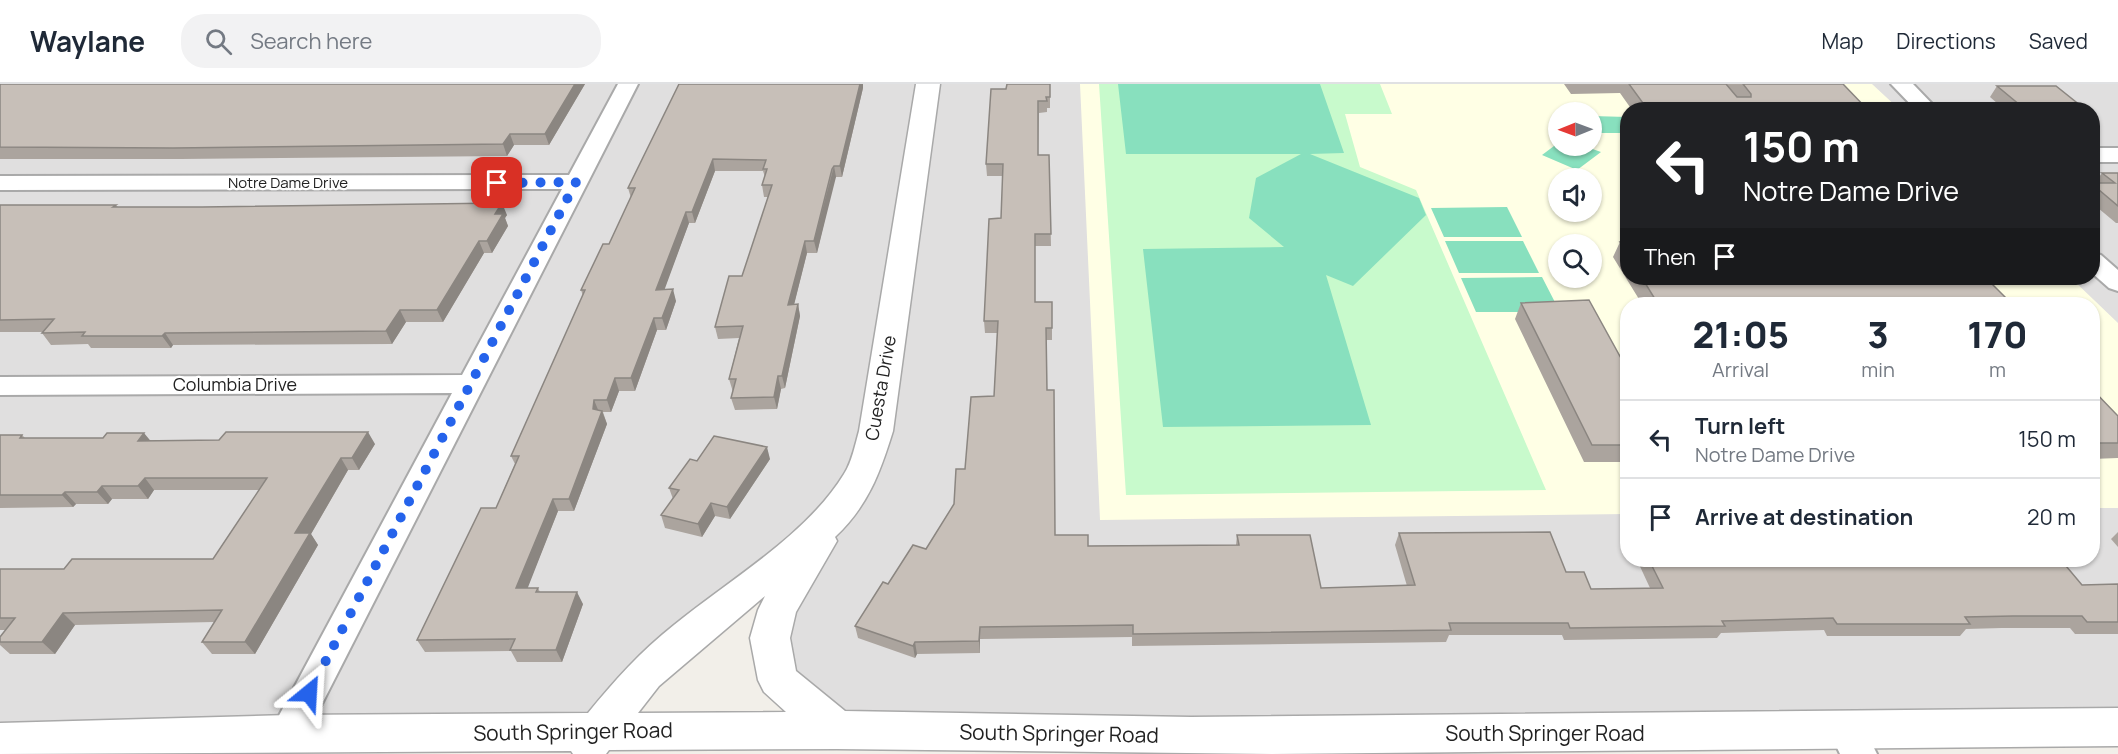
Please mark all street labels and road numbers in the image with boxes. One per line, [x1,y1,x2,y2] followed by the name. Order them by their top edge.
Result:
[228,172,348,193] street label: Notre Dame Drive
[859,333,901,442] street label: Cuesta Drive
[173,372,297,396] street label: Columbia Drive
[473,715,673,747] street label: South Springer Road
[959,717,1159,749] street label: South Springer Road
[1445,719,1645,747] street label: South Springer Road

